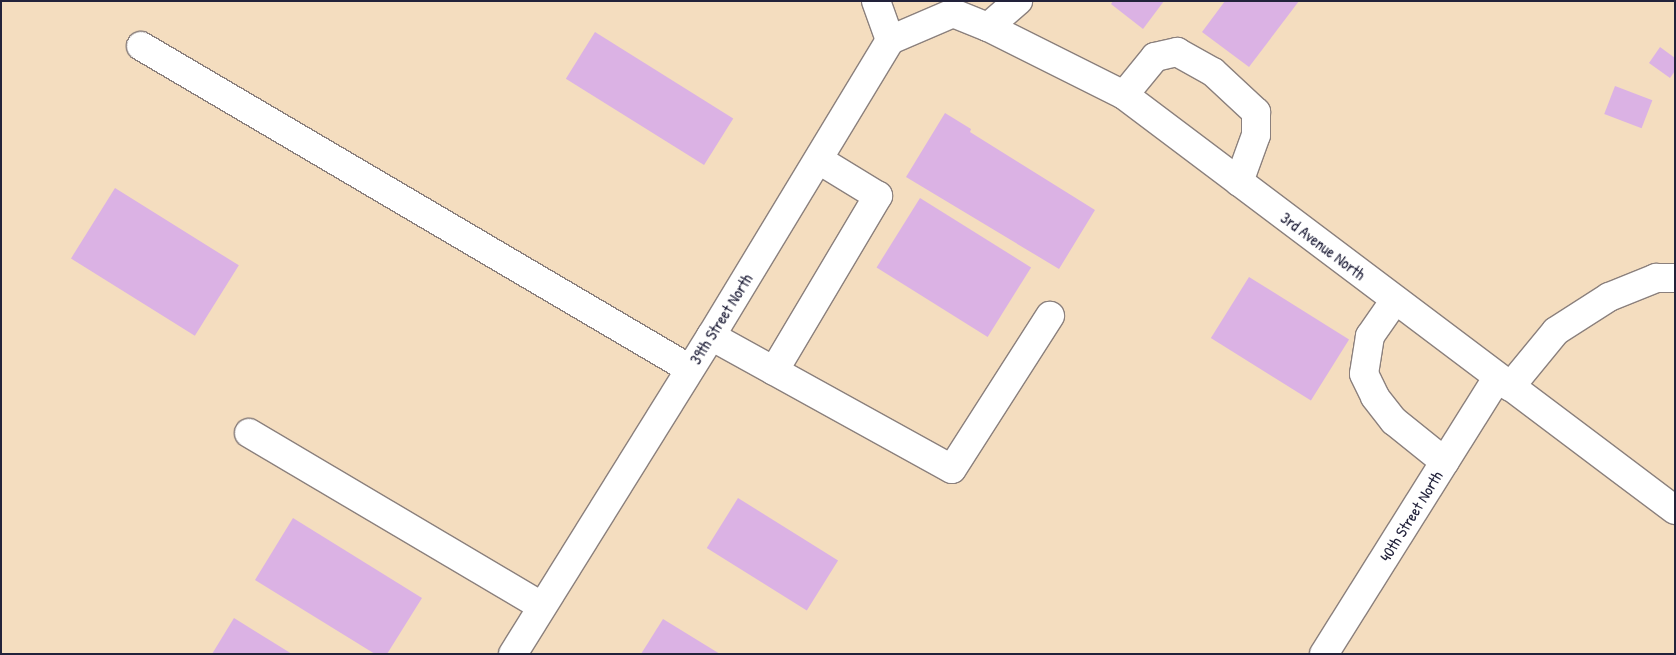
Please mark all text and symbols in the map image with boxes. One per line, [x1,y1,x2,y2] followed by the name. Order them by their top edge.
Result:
[1277,208,1369,284] street label: 3rd Avenue North
[686,270,756,368] street label: 39th Street North
[1375,467,1447,565] street label: 40th Street North

